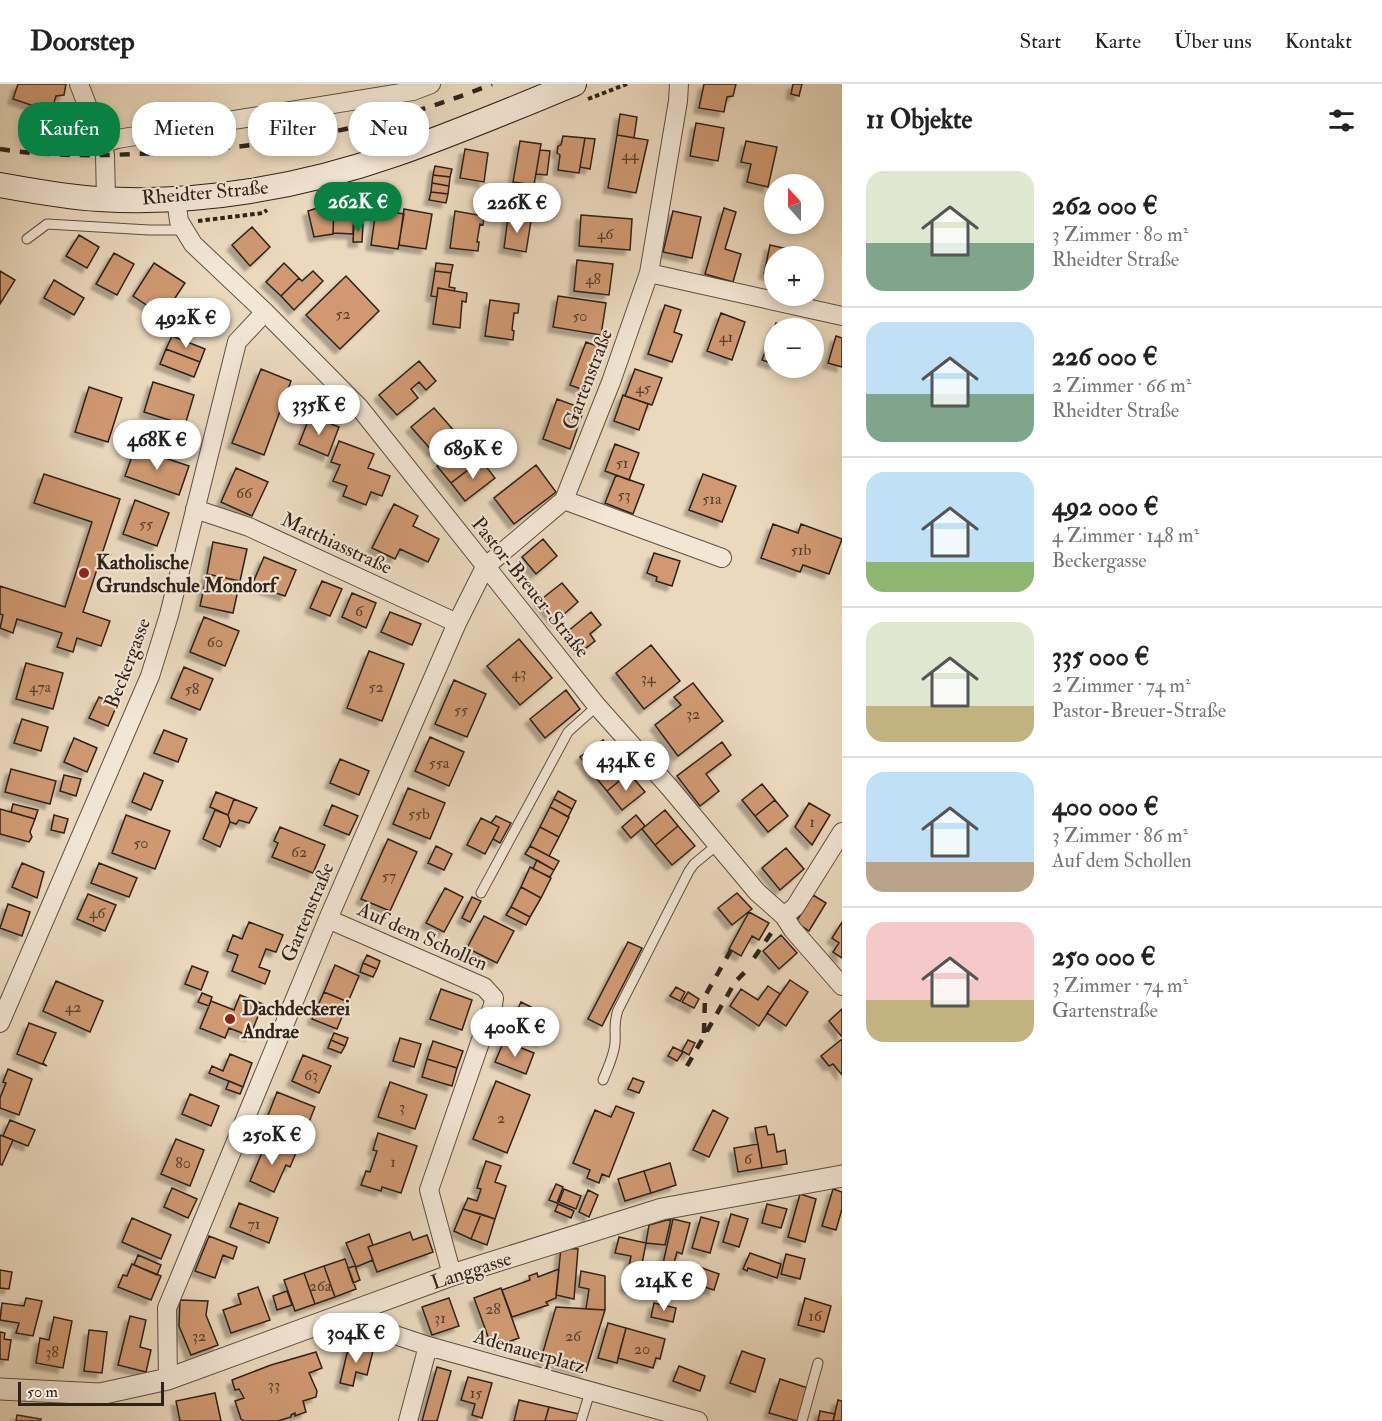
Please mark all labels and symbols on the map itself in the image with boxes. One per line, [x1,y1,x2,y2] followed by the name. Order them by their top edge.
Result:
[621,145,640,165] house number: 44
[764,174,824,234] north arrow
[141,175,269,210] street label: Rheidter Straße
[309,182,407,233] pin: 262K €
[468,183,566,234] pin: 226K €
[597,224,614,244] house number: 46
[585,269,602,289] house number: 48
[137,298,235,349] pin: 492K €
[335,304,351,324] house number: 52
[572,306,588,326] house number: 50
[557,325,618,433] street label: Gartenstraße
[719,327,733,347] house number: 41
[635,378,651,398] house number: 45
[270,385,368,436] pin: 335K €
[108,420,206,471] pin: 468K €
[424,429,522,480] pin: 689K €
[616,453,628,473] house number: 51
[236,483,253,503] house number: 66
[617,485,631,505] house number: 53
[702,489,722,509] house number: 51a
[277,507,396,580] street label: Matthiasstraße
[466,512,595,663] street label: Pastor-Breuer-Straße
[139,514,153,534] house number: 55
[791,540,811,560] house number: 51b
[96,550,280,598] place label: Katholische Grundschule Mondorf
[77,566,91,580] marker: Katholische Grundschule Mondorf
[355,601,364,621] house number: 6
[99,615,156,712] street label: Beckergasse
[207,632,223,652] house number: 60
[512,663,526,683] house number: 43
[641,668,657,688] house number: 34
[29,677,52,697] house number: 47a
[368,677,384,697] house number: 52
[185,679,200,699] house number: 58
[454,700,468,720] house number: 55
[686,704,700,724] house number: 32
[577,741,675,792] pin: 434K €
[429,753,450,773] house number: 55a
[408,804,430,824] house number: 55b
[809,812,815,832] house number: 1
[133,833,149,853] house number: 50
[291,842,307,862] house number: 62
[275,859,340,966] street label: Gartenstraße
[382,866,397,886] house number: 57
[353,896,492,976] street label: Auf dem Schollen
[89,903,106,923] house number: 46
[241,996,351,1044] place label: Dachdeckerei Andrae
[65,997,81,1017] house number: 42
[466,1007,564,1058] pin: 400K €
[223,1012,237,1026] marker: Dachdeckerei Andrae
[304,1065,318,1085] house number: 63
[399,1097,405,1117] house number: 3
[497,1108,505,1128] house number: 2
[223,1115,321,1166] pin: 250K €
[744,1149,753,1169] house number: 6
[390,1152,396,1172] house number: 1
[175,1153,191,1173] house number: 80
[247,1214,261,1234] house number: 71
[428,1246,514,1295] street label: Langgasse
[615,1261,713,1312] pin: 214K €
[309,1276,332,1296] house number: 26a
[485,1299,501,1319] house number: 28
[808,1306,823,1326] house number: 16
[434,1308,446,1328] house number: 31
[307,1313,405,1364] pin: 304K €
[470,1323,589,1380] street label: Adenauerplatz
[192,1326,206,1346] house number: 32
[565,1326,582,1346] house number: 26
[634,1339,650,1359] house number: 20
[45,1342,59,1362] house number: 38
[268,1375,280,1395] house number: 33
[18,1379,164,1406] scale bar
[470,1383,482,1403] house number: 15

